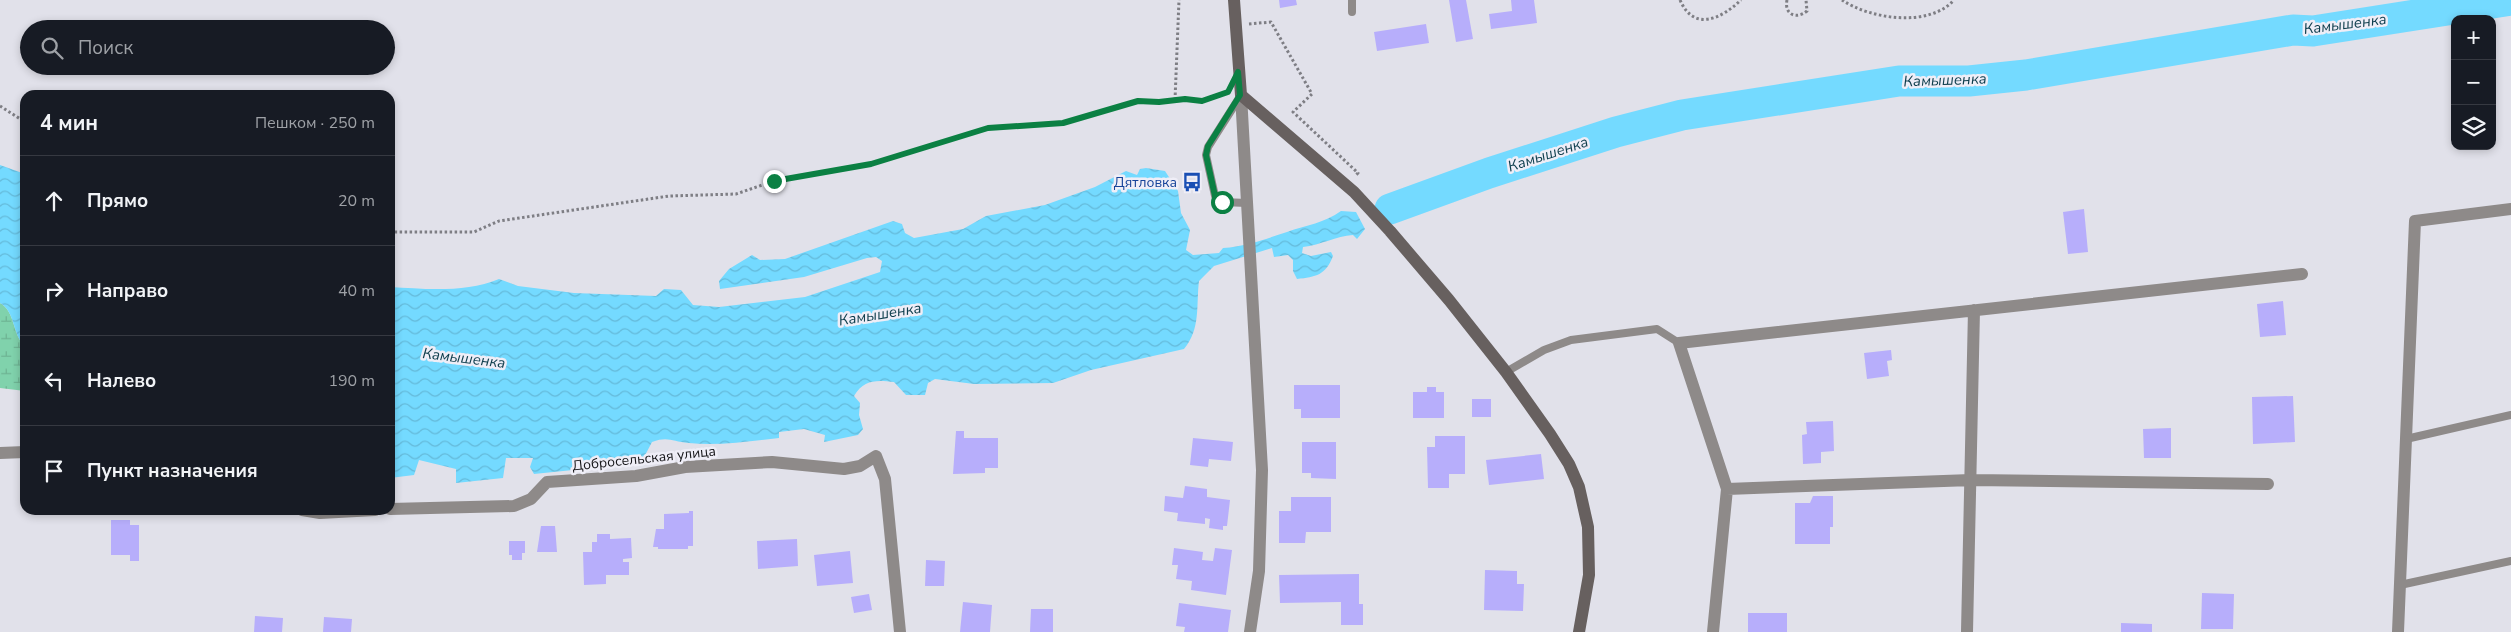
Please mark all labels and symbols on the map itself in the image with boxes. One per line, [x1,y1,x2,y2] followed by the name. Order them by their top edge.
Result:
[2302,9,2388,39] water label: Камышенка
[1903,69,1987,91] water label: Камышенка
[1505,132,1591,176] water label: Камышенка
[763,170,786,193] route end
[1181,171,1203,193] bus stop icon: Дятловка
[1114,173,1177,192] place label: Дятловка
[1211,191,1234,214] route start
[837,298,923,330] water label: Камышенка
[421,343,507,373] water label: Камышенка
[571,441,717,475] street label: Добросельская улица

